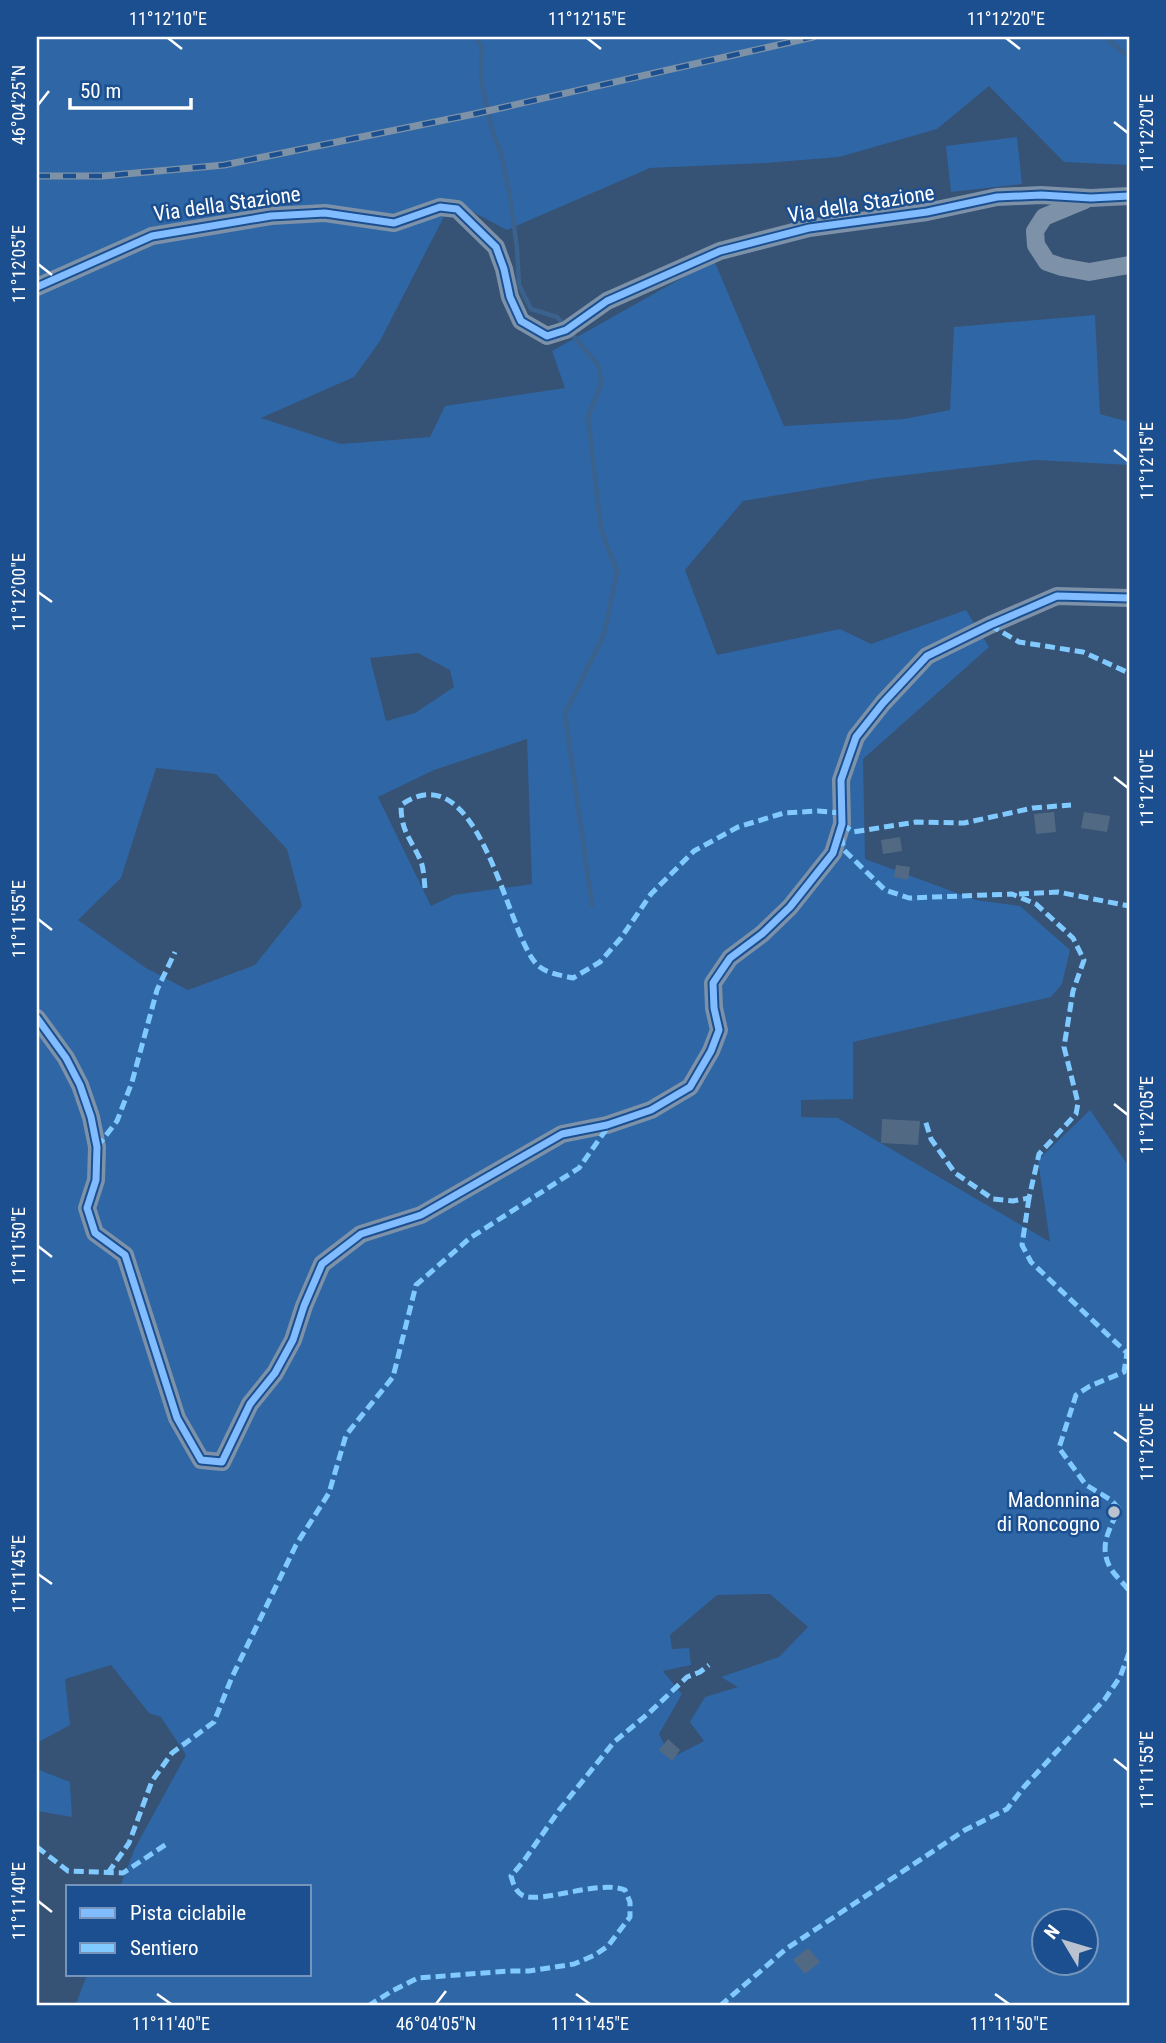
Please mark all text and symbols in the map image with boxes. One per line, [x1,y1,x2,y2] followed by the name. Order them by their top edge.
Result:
[129,8,207,29] text: 11°12'10"E
[548,8,626,29] text: 11°12'15"E
[967,8,1045,29] text: 11°12'20"E
[8,65,29,145] text: 46°04'25"N
[70,66,191,110] scale bar
[80,79,121,103] text: 50 m
[1136,94,1157,172] text: 11°12'20"E
[786,181,936,227] street label: Via della Stazione
[152,182,302,226] street label: Via della Stazione
[8,225,29,303] text: 11°12'05"E
[1136,422,1157,500] text: 11°12'15"E
[8,553,29,631] text: 11°12'00"E
[1136,749,1157,827] text: 11°12'10"E
[8,880,29,958] text: 11°11'55"E
[1136,1076,1157,1154] text: 11°12'05"E
[8,1207,29,1285] text: 11°11'50"E
[1136,1403,1157,1481] text: 11°12'00"E
[997,1488,1100,1536] place label: Madonnina di Roncogno
[1106,1504,1122,1520] marker: Madonnina di Roncogno
[8,1535,29,1613] text: 11°11'45"E
[1136,1731,1157,1809] text: 11°11'55"E
[8,1862,29,1940] text: 11°11'40"E
[66,1885,312,1976] legend
[130,1901,246,1925] text: Pista ciclabile
[1030,1906,1100,1976] north arrow
[1039,1920,1065,1944] text: N
[130,1936,199,1960] text: Sentiero
[132,2013,210,2034] text: 11°11'40"E
[396,2013,476,2034] text: 46°04'05"N
[551,2013,629,2034] text: 11°11'45"E
[970,2013,1048,2034] text: 11°11'50"E

